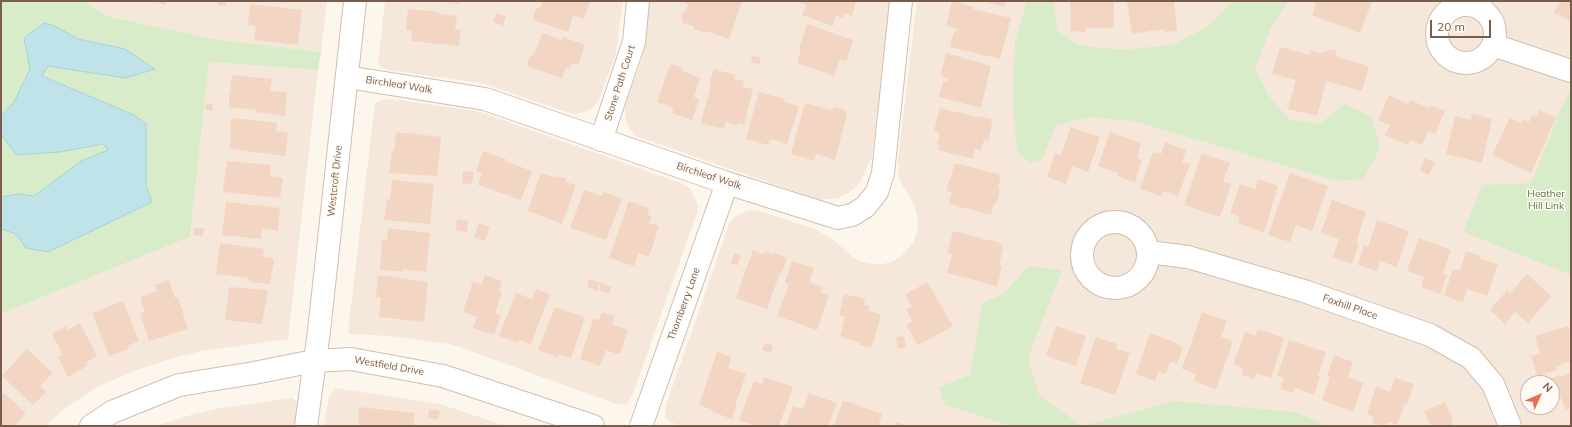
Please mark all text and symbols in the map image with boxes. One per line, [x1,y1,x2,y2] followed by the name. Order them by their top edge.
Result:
[1432,12,1493,38] scale bar
[1437,19,1465,34] text: 20 m
[602,44,638,122] street label: Stone Path Court
[365,74,433,96] street label: Birchleaf Walk
[325,145,345,217] street label: Westcroft Drive
[675,160,743,192] street label: Birchleaf Walk
[1527,188,1565,212] park label: Heather Hill Link
[665,266,703,342] street label: Thornberry Lane
[1321,292,1379,322] street label: Foxhill Place
[353,354,425,378] street label: Westfield Drive
[1520,375,1560,415] north arrow
[1540,379,1556,395] text: N

